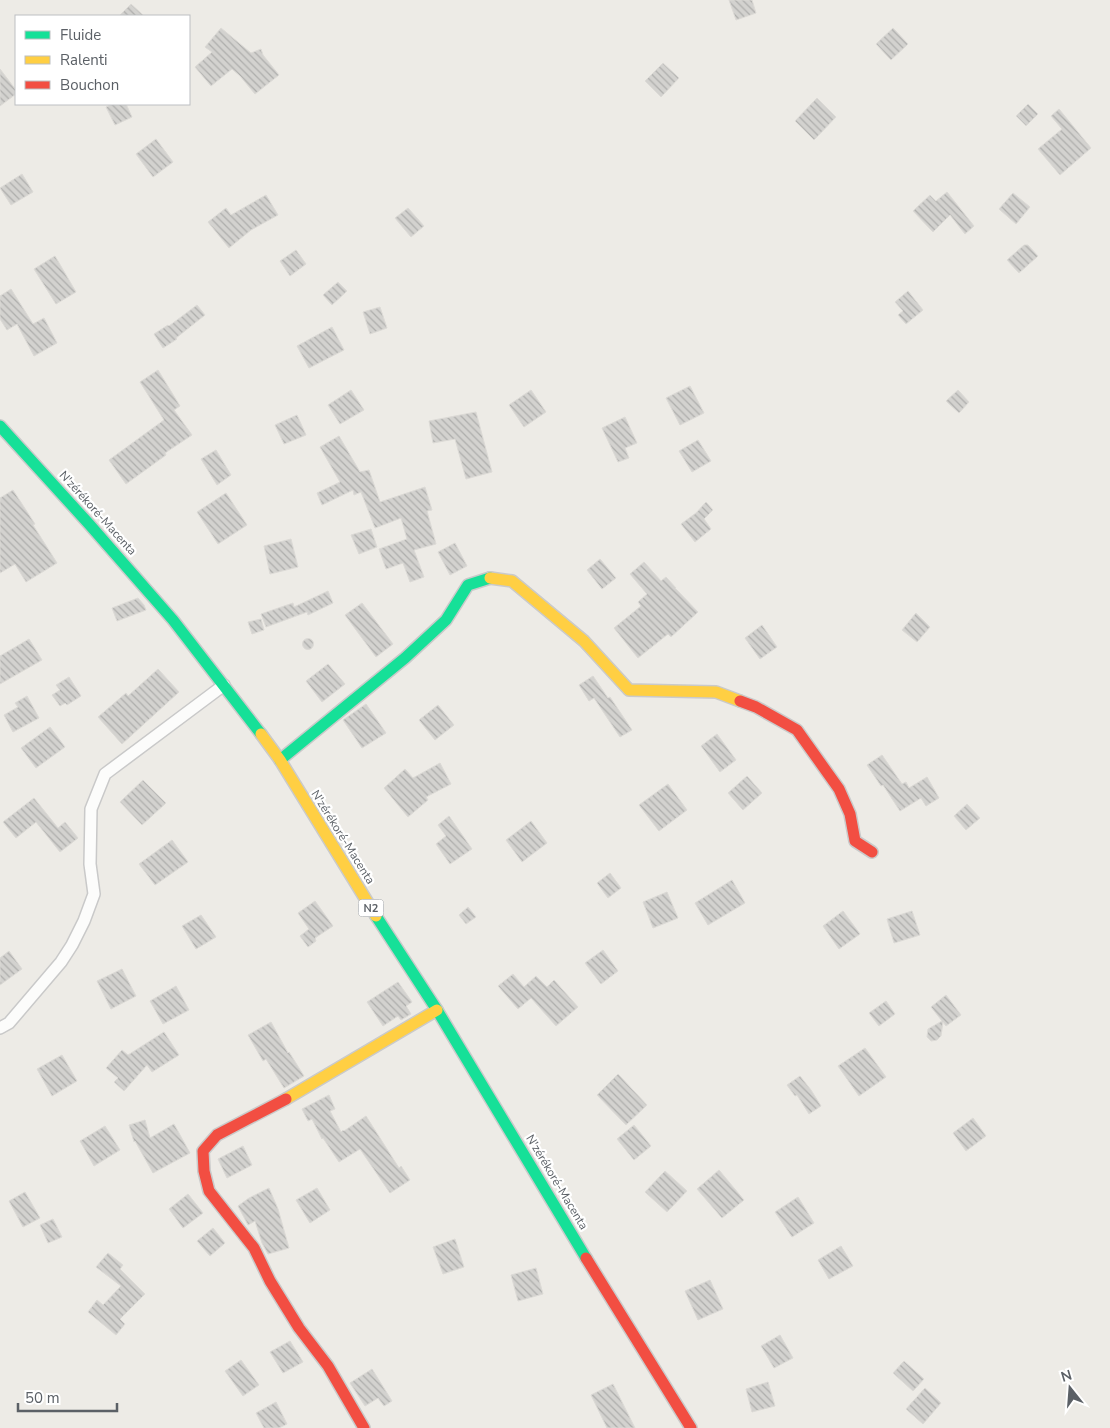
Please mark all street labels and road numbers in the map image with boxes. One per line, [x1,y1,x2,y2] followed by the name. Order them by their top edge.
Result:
[56,467,140,559] street label: N'zérékoré-Macenta
[308,787,378,887] street label: N'zérékoré-Macenta
[358,900,384,916] road number: N2
[522,1132,592,1232] street label: N'zérékoré-Macenta

